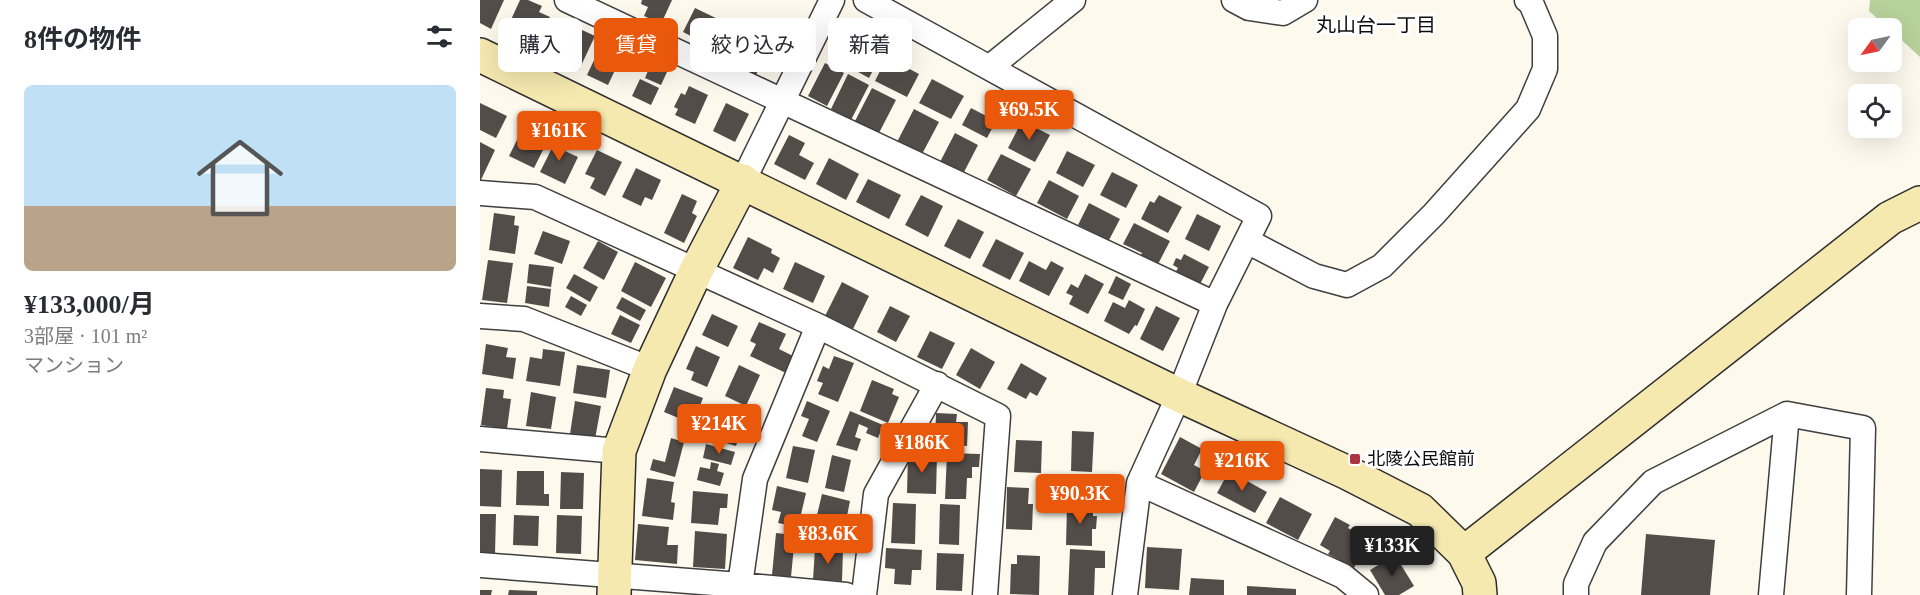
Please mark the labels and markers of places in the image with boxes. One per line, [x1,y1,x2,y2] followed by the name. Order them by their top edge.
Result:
[980,90,1078,141] pin: ¥69.5K
[517,111,601,162] pin: ¥161K
[677,404,761,455] pin: ¥214K
[880,423,964,474] pin: ¥186K
[1200,441,1284,492] pin: ¥216K
[1367,449,1475,469] place label: 北陵公民館前
[1348,452,1362,466] marker: 北陵公民館前
[1031,474,1129,525] pin: ¥90.3K
[779,514,877,565] pin: ¥83.6K
[1350,526,1434,577] pin: ¥133K

